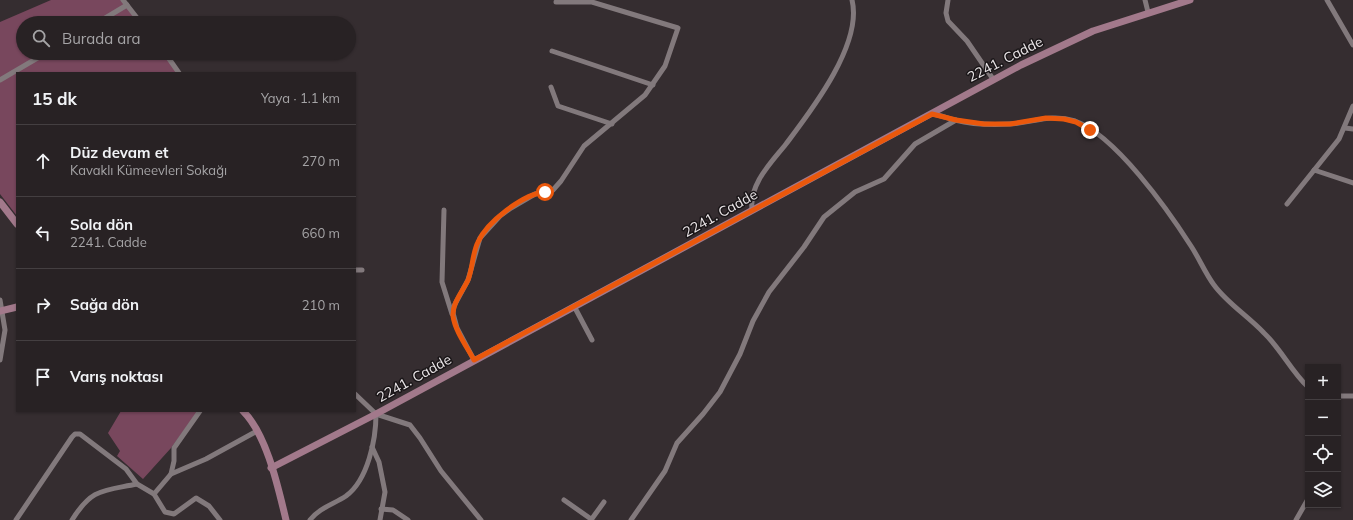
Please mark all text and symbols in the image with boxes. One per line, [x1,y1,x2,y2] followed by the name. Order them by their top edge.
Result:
[16,16,356,60] search box
[30,27,52,49] icon: search
[62,29,141,48] text: Burada ara
[964,32,1046,86] street label: 2241. Cadde
[32,88,77,109] text: 15 dk
[261,90,340,106] text: Yaya · 1.1 km
[1081,121,1099,139] route end
[70,143,169,162] text: Düz devam et
[32,150,54,172] icon: ahead
[302,153,340,169] text: 270 m
[70,162,227,178] text: Kavaklı Kümeevleri Sokağı
[536,183,554,201] route start
[680,185,760,241] street label: 2241. Cadde
[70,215,133,234] text: Sola dön
[32,222,54,244] icon: left
[302,225,340,241] text: 660 m
[70,234,147,250] text: 2241. Cadde
[32,294,54,316] icon: right
[70,295,139,314] text: Sağa dön
[302,297,340,313] text: 210 m
[374,350,454,406] street label: 2241. Cadde
[1305,364,1341,508] map controls
[1305,364,1341,400] button: +
[32,366,54,388] icon: arrive
[70,367,163,386] text: Varış noktası
[1305,400,1341,436] button: −
[1305,436,1341,472] button: locate
[1305,472,1341,508] button: layers

